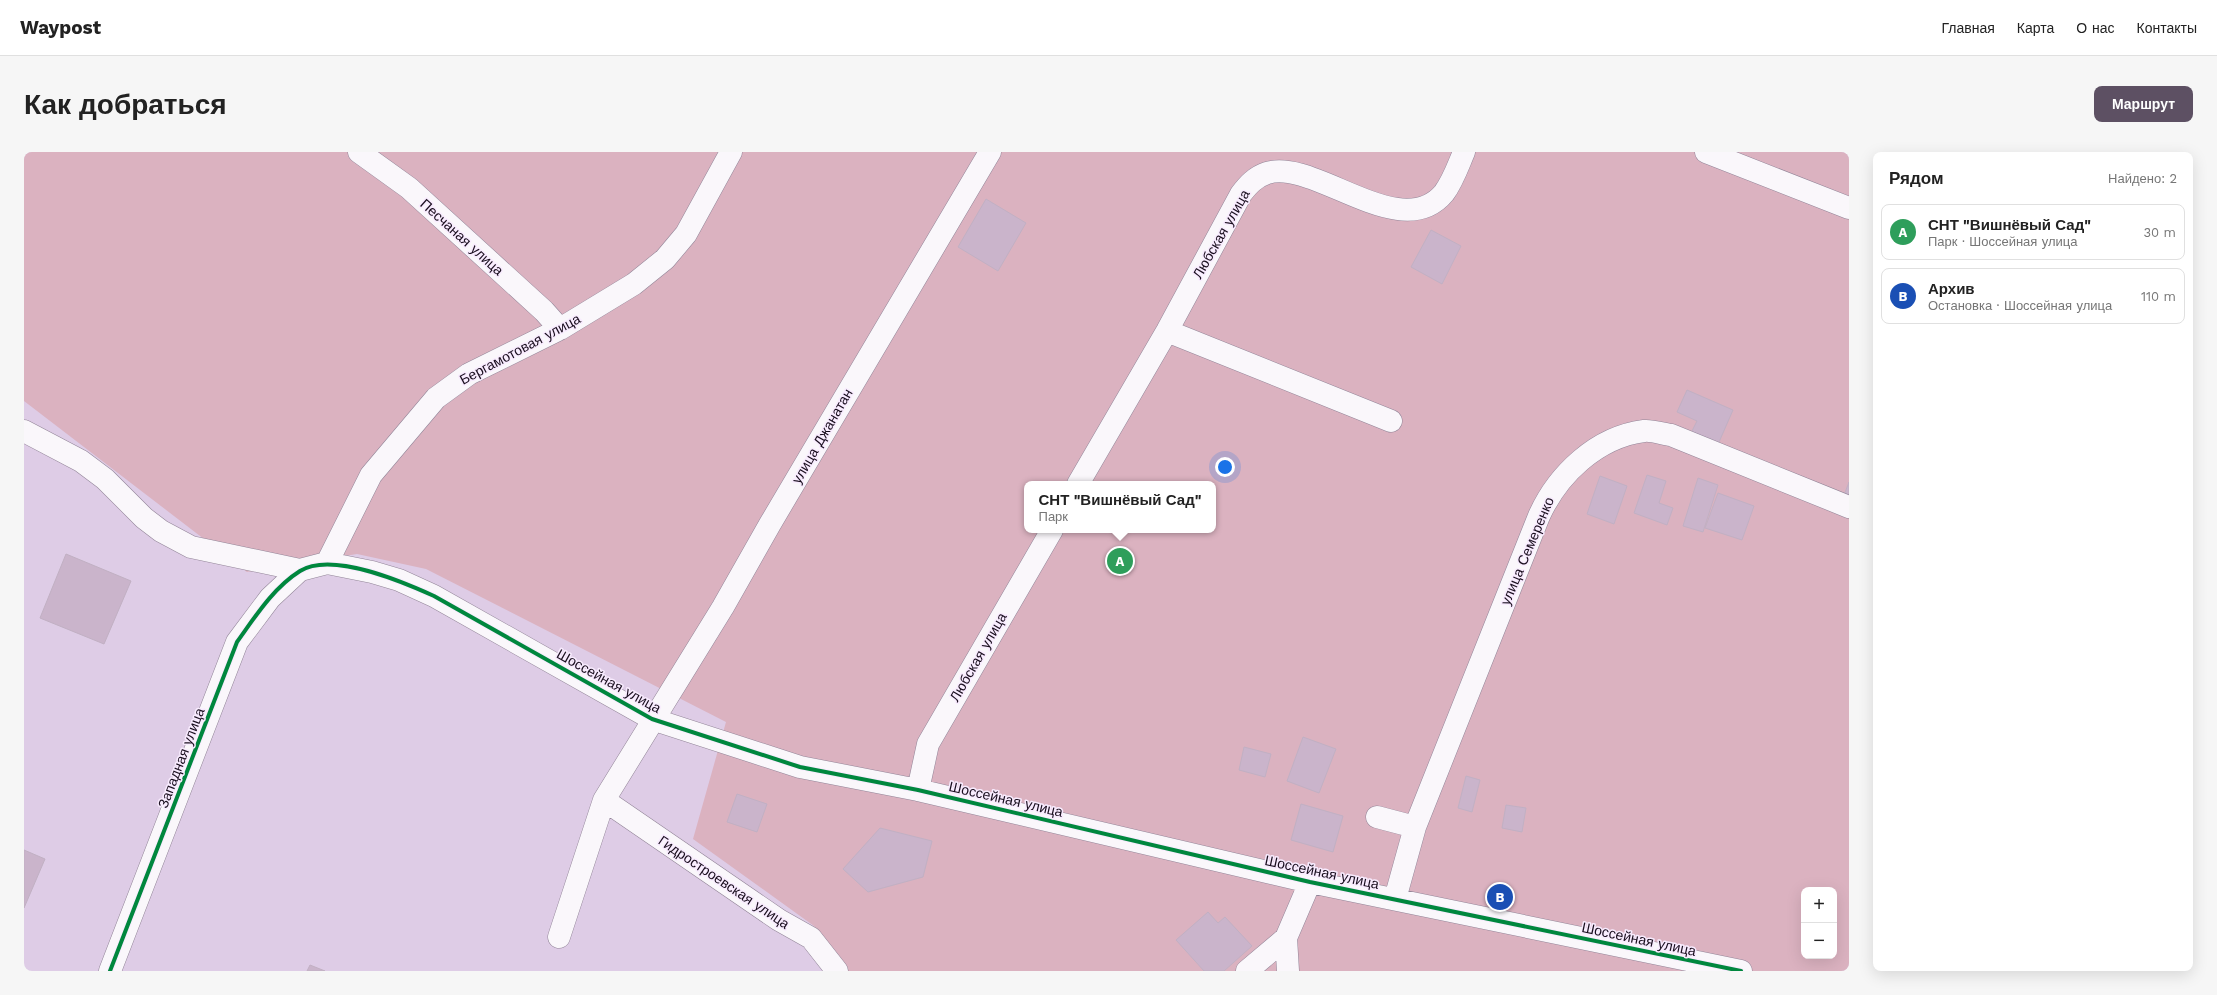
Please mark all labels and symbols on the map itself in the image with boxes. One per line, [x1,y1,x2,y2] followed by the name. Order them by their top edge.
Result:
[1189,187,1253,281] street label: Любская улица
[417,196,507,279] street label: Песчаная улица
[457,310,583,388] street label: Бергамотовая улица
[788,386,856,486] street label: улица Джанатан
[1215,457,1235,477] your location
[1497,494,1557,607] street label: улица Семеренко
[1107,546,1133,576] pin: A
[946,610,1010,704] street label: Любская улица
[554,646,664,716] street label: Шоссейная улица
[155,705,208,810] street label: Западная улица
[947,778,1065,820] street label: Шоссейная улица
[655,832,793,932] street label: Гидростроевская улица
[1263,852,1381,892] street label: Шоссейная улица
[1487,882,1513,912] pin: B
[1580,919,1698,959] street label: Шоссейная улица

